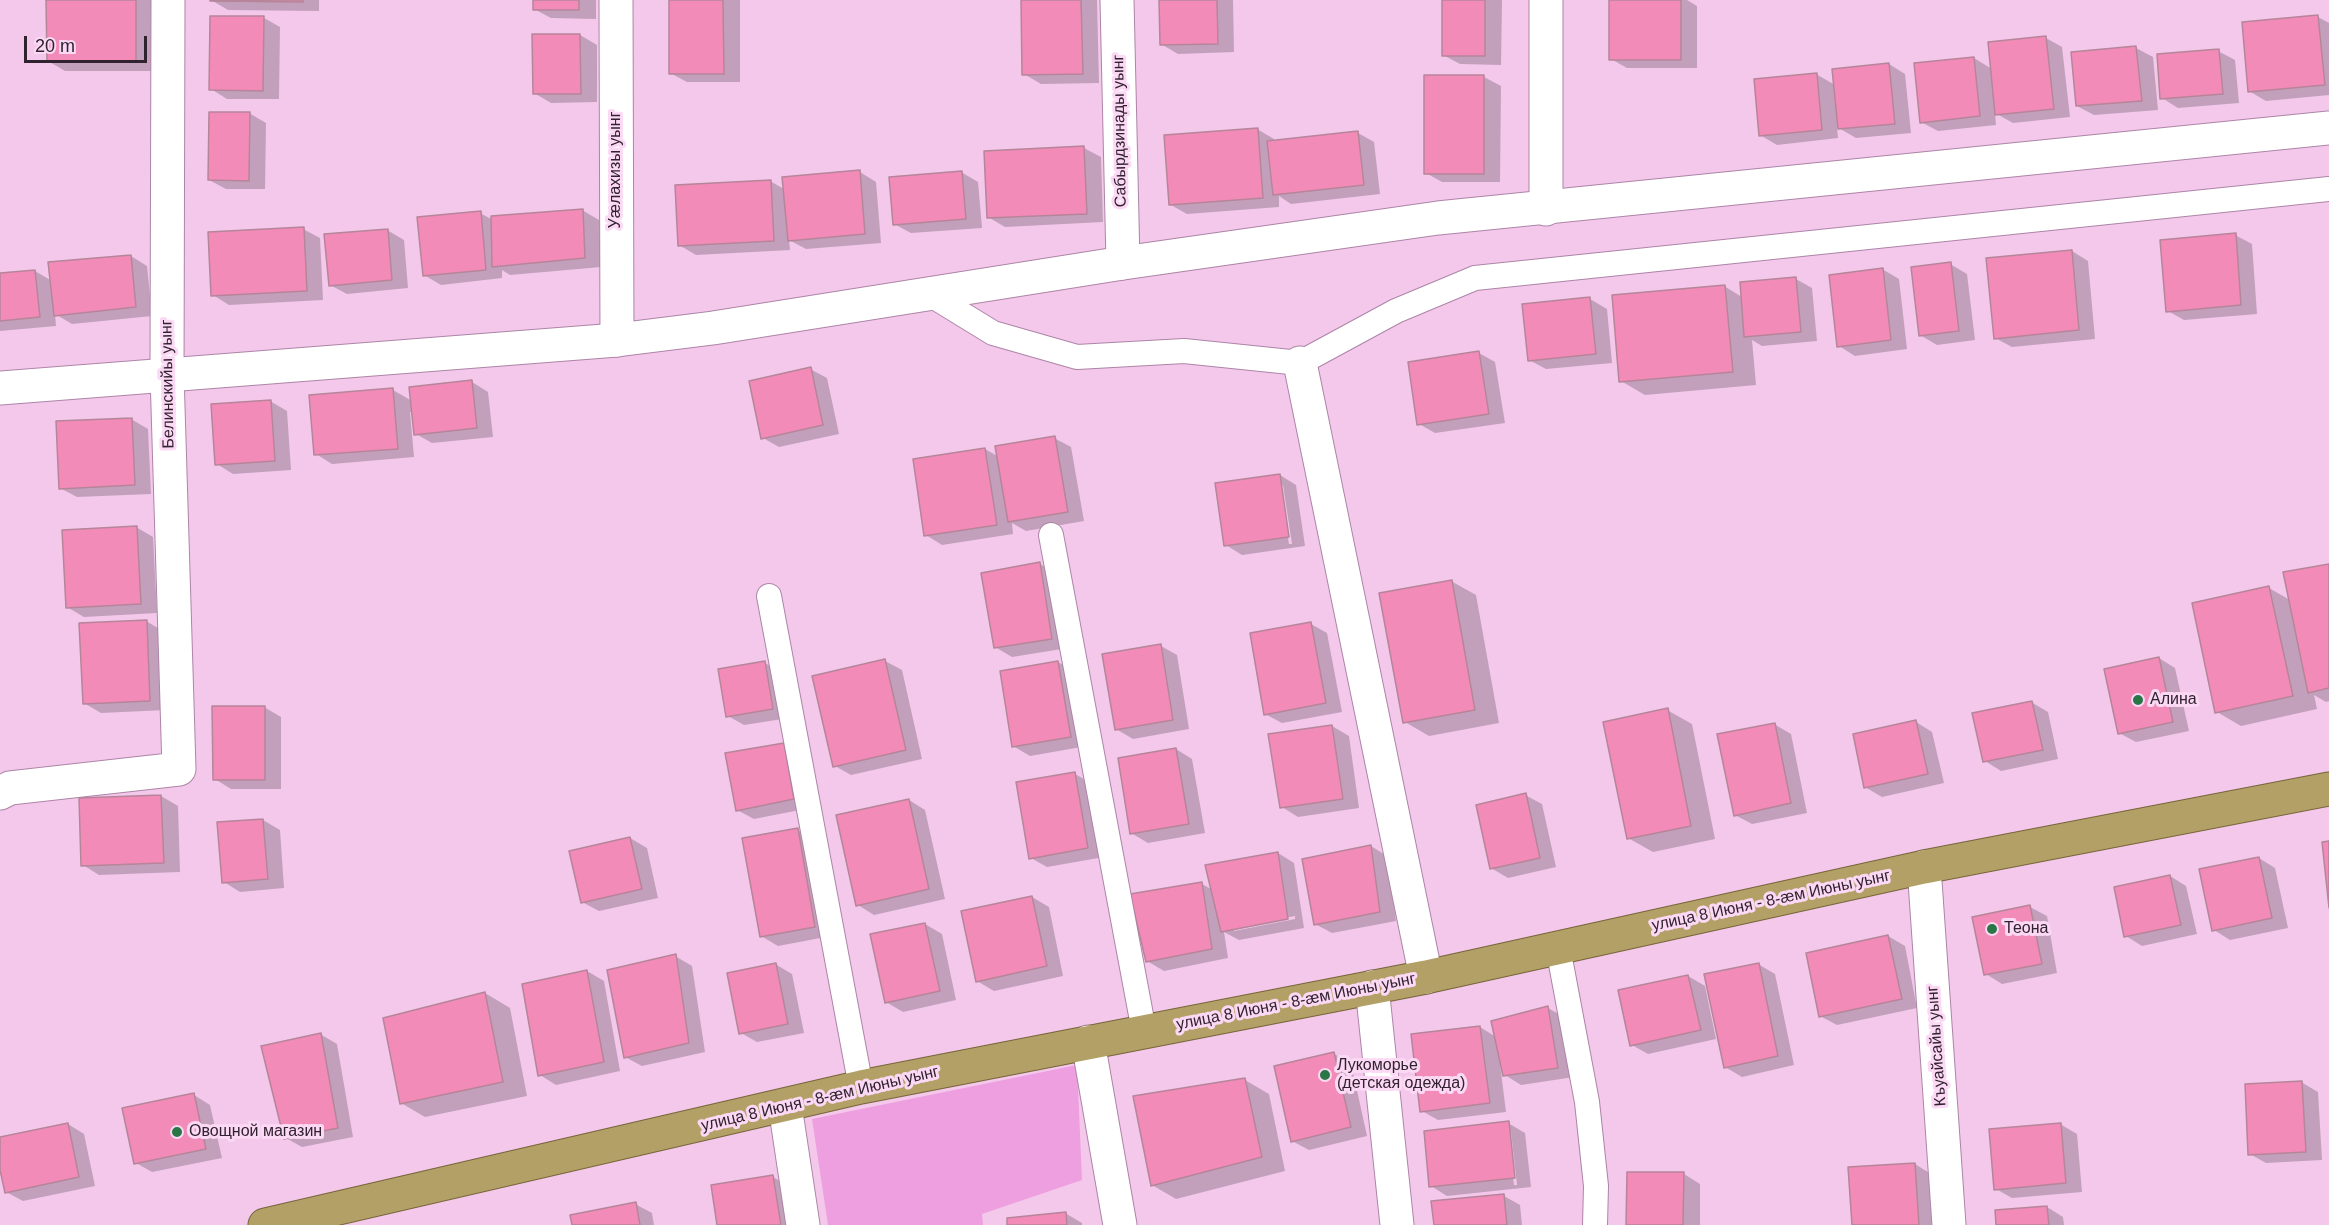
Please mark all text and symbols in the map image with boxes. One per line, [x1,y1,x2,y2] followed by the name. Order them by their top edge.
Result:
[27,24,150,62] scale bar
[35,36,75,56] text: 20 m
[1109,55,1131,207] street label: Сабырдзинады уынг
[606,111,626,229] street label: Уӕлахизы уынг
[157,319,179,449] street label: Белинскийы уынг
[2150,690,2197,710] place label: Алина
[2131,693,2145,707] marker: Алина
[1650,866,1892,936] street label: улица 8 Июня - 8-ӕм Июны уынг
[2004,919,2048,939] place label: Теона
[1985,922,1999,936] marker: Теона
[1175,969,1417,1035] street label: улица 8 Июня - 8-ӕм Июны уынг
[1923,985,1951,1107] street label: Къуайсайы уынг
[1337,1056,1465,1094] place label: Лукоморье (детская одежда)
[699,1062,941,1136] street label: улица 8 Июня - 8-ӕм Июны уынг
[1318,1068,1332,1082] marker: Лукоморье (детская одежда)
[189,1122,322,1142] place label: Овощной магазин
[170,1125,184,1139] marker: Овощной магазин

